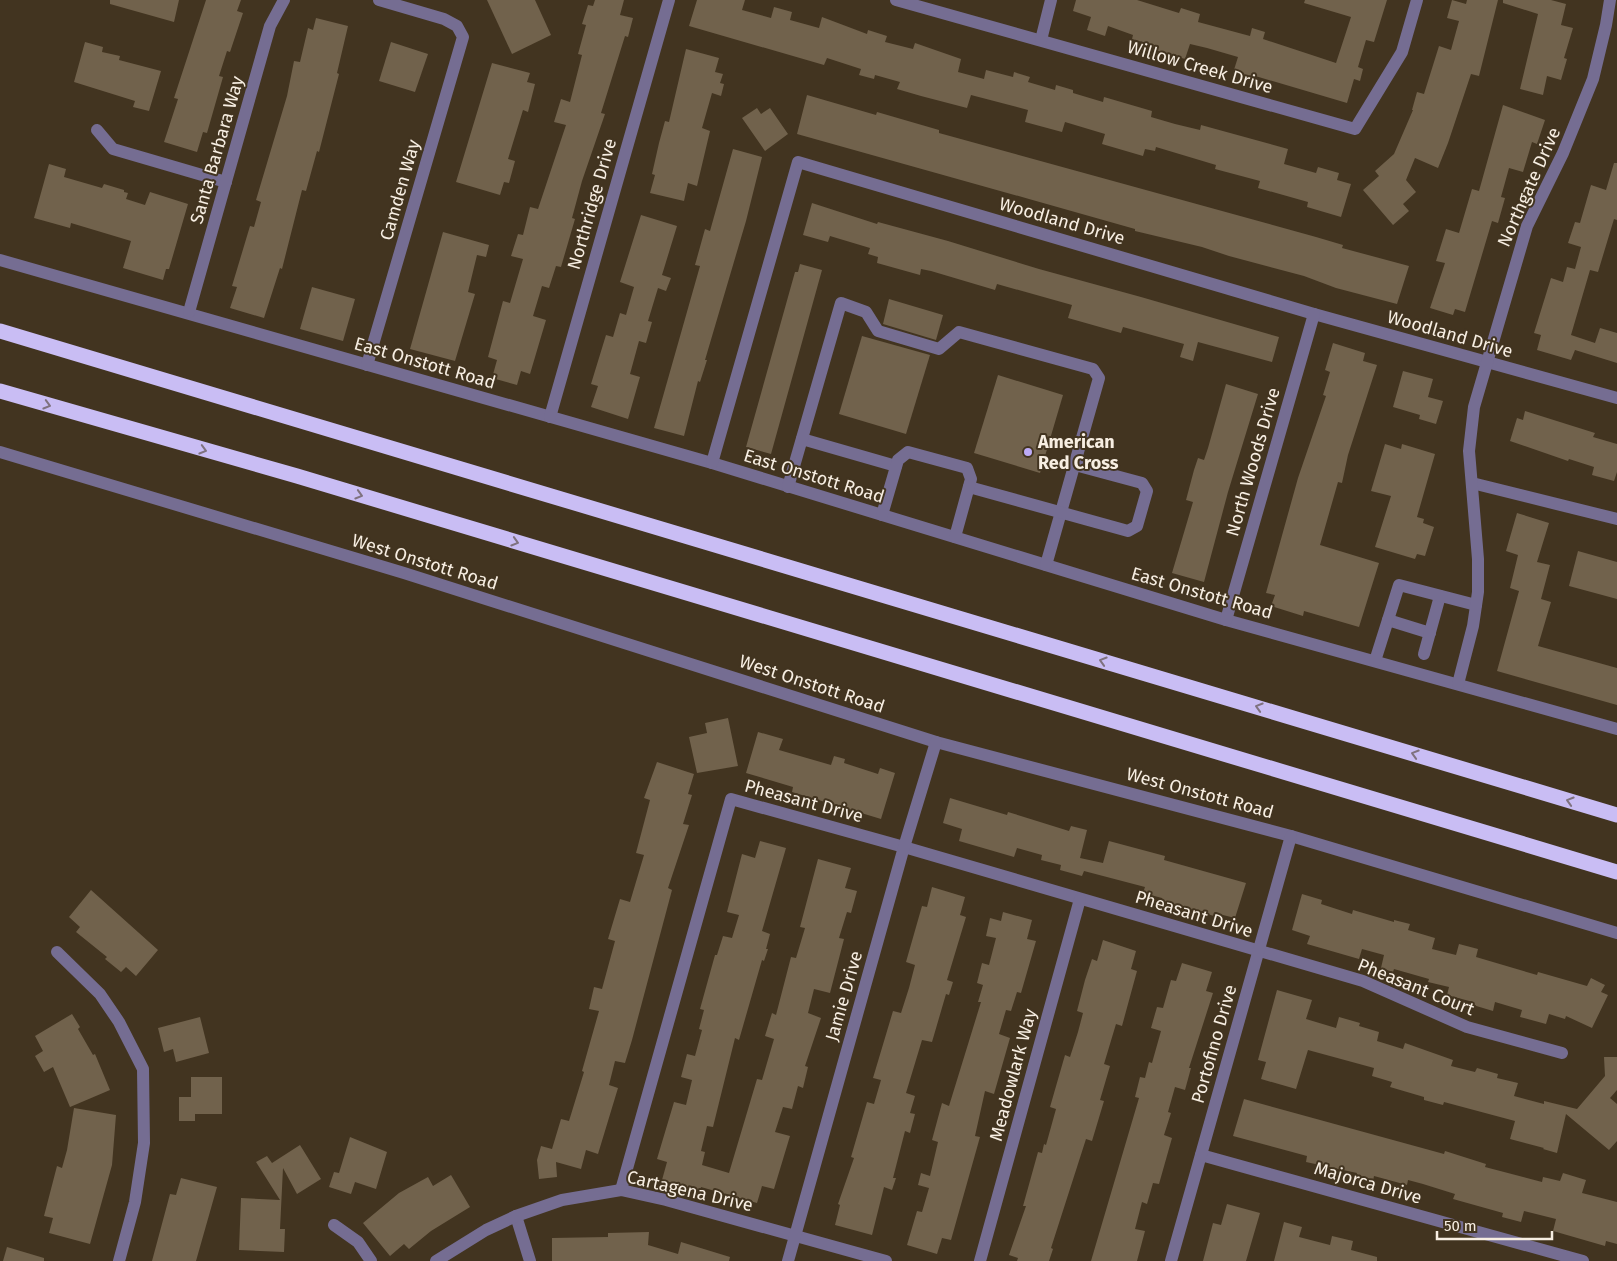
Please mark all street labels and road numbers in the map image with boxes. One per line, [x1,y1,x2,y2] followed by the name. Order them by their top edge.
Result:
[1125,36,1275,98] street label: Willow Creek Drive
[185,73,249,226] street label: Santa Barbara Way
[1493,124,1565,250] street label: Northgate Drive
[563,136,621,272] street label: Northridge Drive
[375,137,425,243] street label: Camden Way
[997,193,1127,249] street label: Woodland Drive
[1385,306,1515,362] street label: Woodland Drive
[352,332,498,394] street label: East Onstott Road
[1221,385,1285,539] street label: North Woods Drive
[741,444,887,508] street label: East Onstott Road
[349,529,501,595] street label: West Onstott Road
[1129,562,1275,624] street label: East Onstott Road
[737,650,887,718] street label: West Onstott Road
[1124,763,1276,823] street label: West Onstott Road
[742,775,866,827] street label: Pheasant Drive
[1132,886,1256,942] street label: Pheasant Drive
[821,948,867,1044] street label: Jamie Drive
[1354,954,1478,1021] street label: Pheasant Court
[1187,982,1241,1106] street label: Portofino Drive
[985,1006,1041,1144] street label: Meadowlark Way
[1312,1157,1424,1209] street label: Majorca Drive
[625,1166,755,1216] street label: Cartagena Drive

